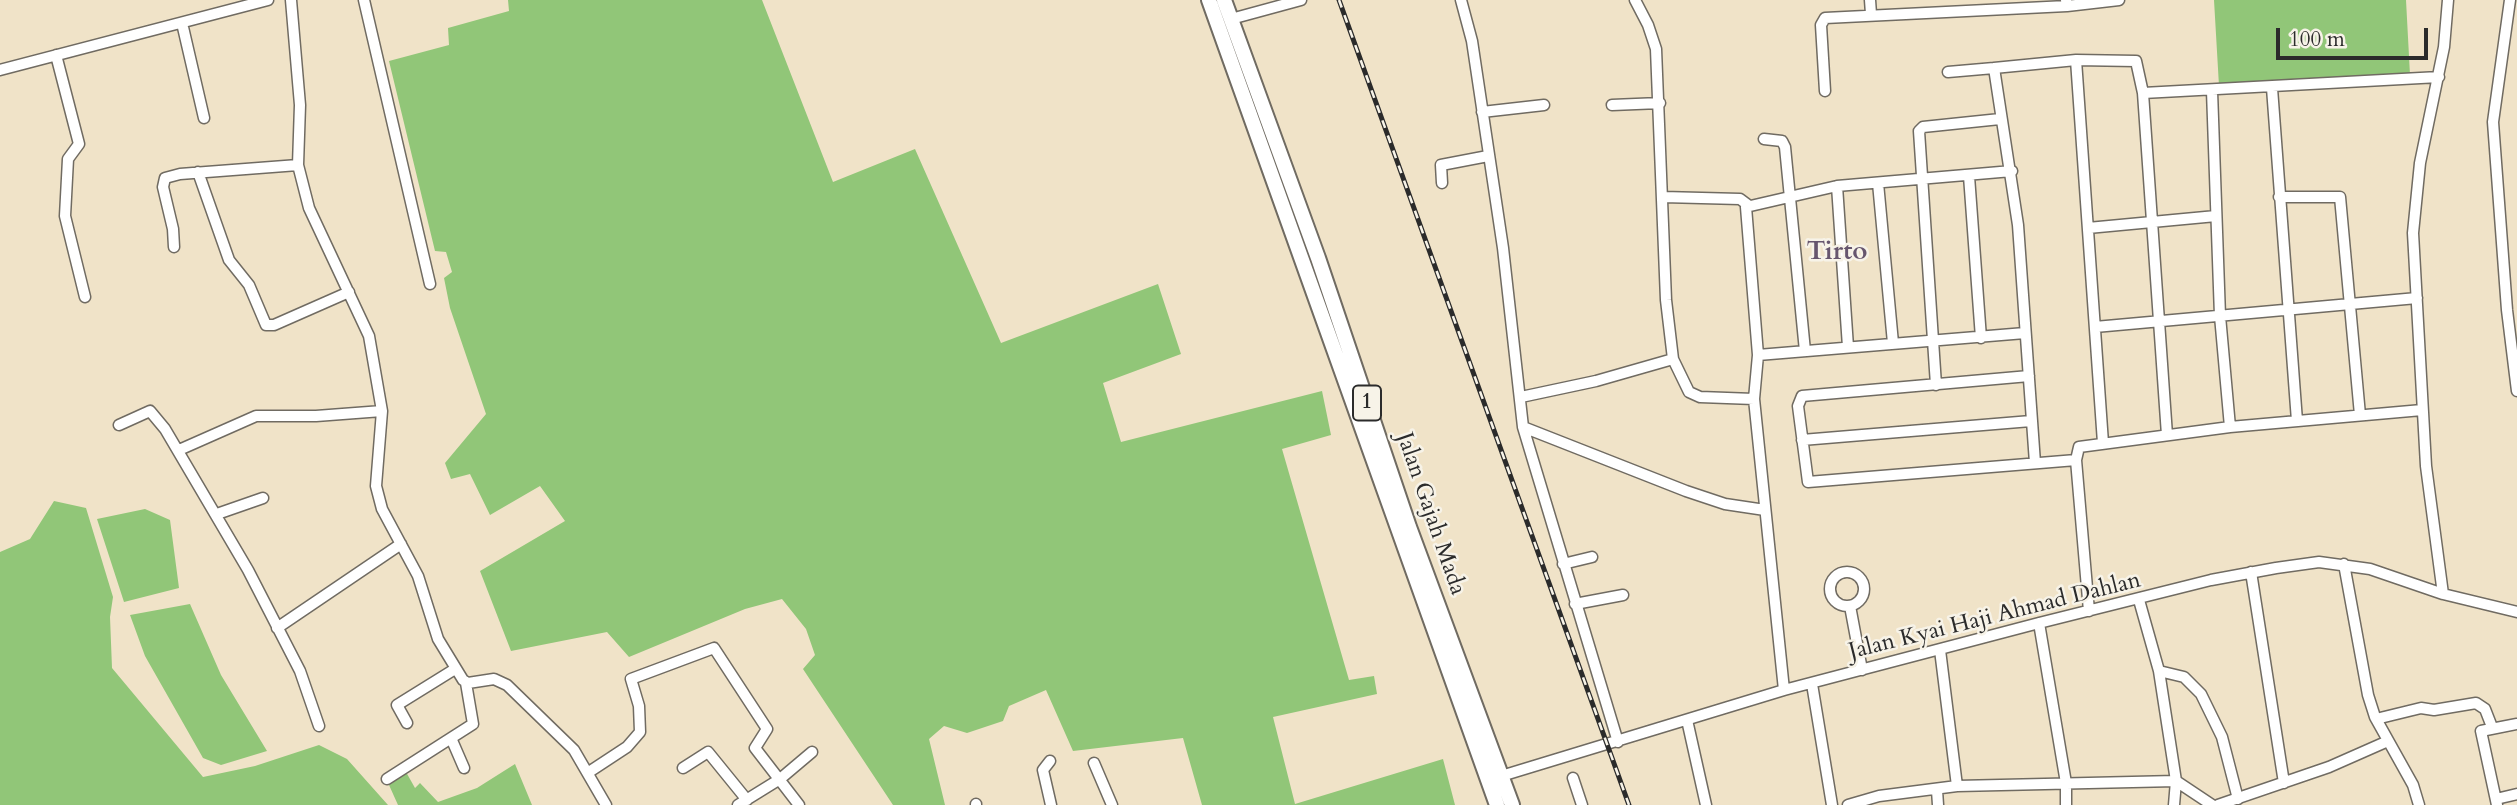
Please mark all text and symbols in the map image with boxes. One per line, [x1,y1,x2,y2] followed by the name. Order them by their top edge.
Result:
[2279,14,2431,58] scale bar
[2289,25,2345,54] text: 100 m
[1806,237,1868,269] district label: Tirto
[1353,386,1381,420] road number: 1
[1389,429,1471,599] street label: Jalan Gajah Mada
[1846,567,2144,667] street label: Jalan Kyai Haji Ahmad Dahlan

